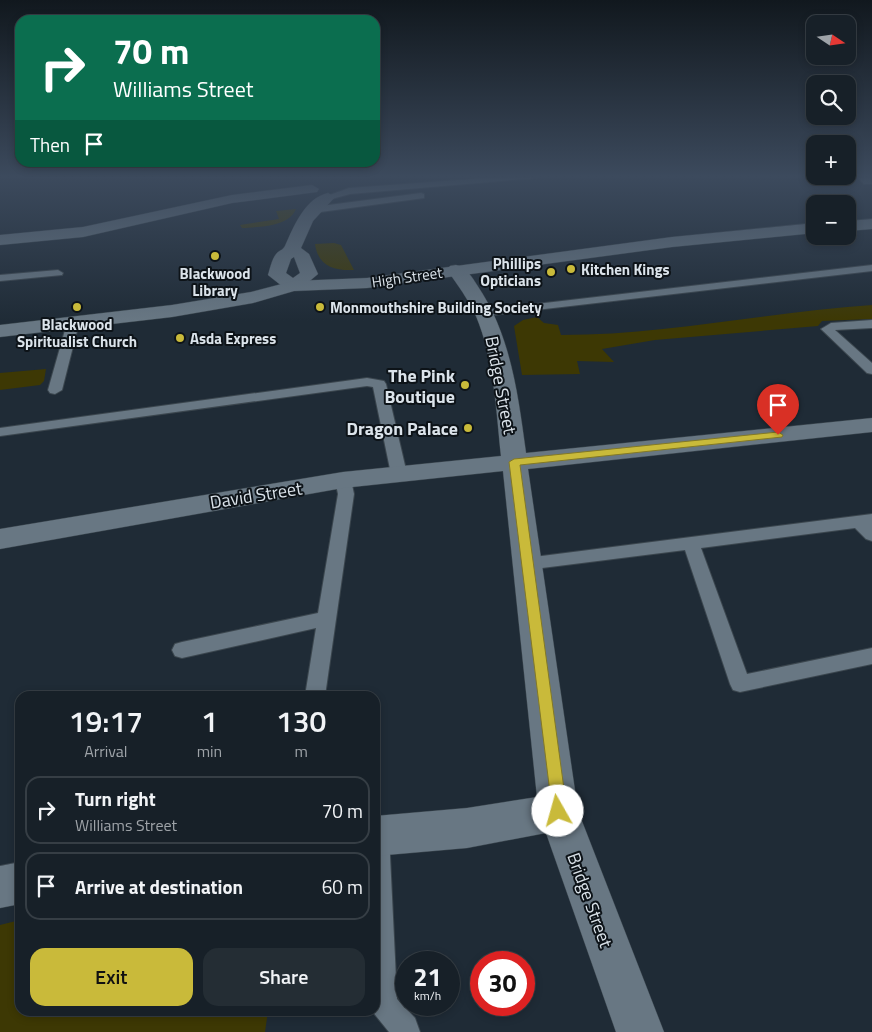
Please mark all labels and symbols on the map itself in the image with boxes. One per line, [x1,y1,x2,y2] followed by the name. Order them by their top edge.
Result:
[806,15,856,65] north arrow
[209,250,221,262] marker: Blackwood Library
[480,252,541,292] place label: Phillips Opticians
[581,258,670,281] place label: Kitchen Kings
[370,261,445,293] street label: High Street
[179,262,251,302] place label: Blackwood Library
[565,263,577,275] marker: Kitchen Kings
[545,266,557,278] marker: Phillips Opticians
[330,296,542,319] place label: Monmouthshire Building Society
[71,301,83,313] marker: Blackwood Spiritualist Church
[314,301,326,313] marker: Monmouthshire Building Society
[17,313,137,353] place label: Blackwood Spiritualist Church
[190,327,276,350] place label: Asda Express
[174,332,186,344] marker: Asda Express
[478,334,524,437] street label: Bridge Street
[384,362,456,410] place label: The Pink Boutique
[459,379,471,391] marker: The Pink Boutique
[757,384,799,435] pin
[347,415,458,442] place label: Dragon Palace
[462,422,474,434] marker: Dragon Palace
[208,474,305,516] street label: David Street
[531,784,583,836] position arrow
[560,849,620,952] street label: Bridge Street
[470,951,535,1016] speed limit sign: 30

